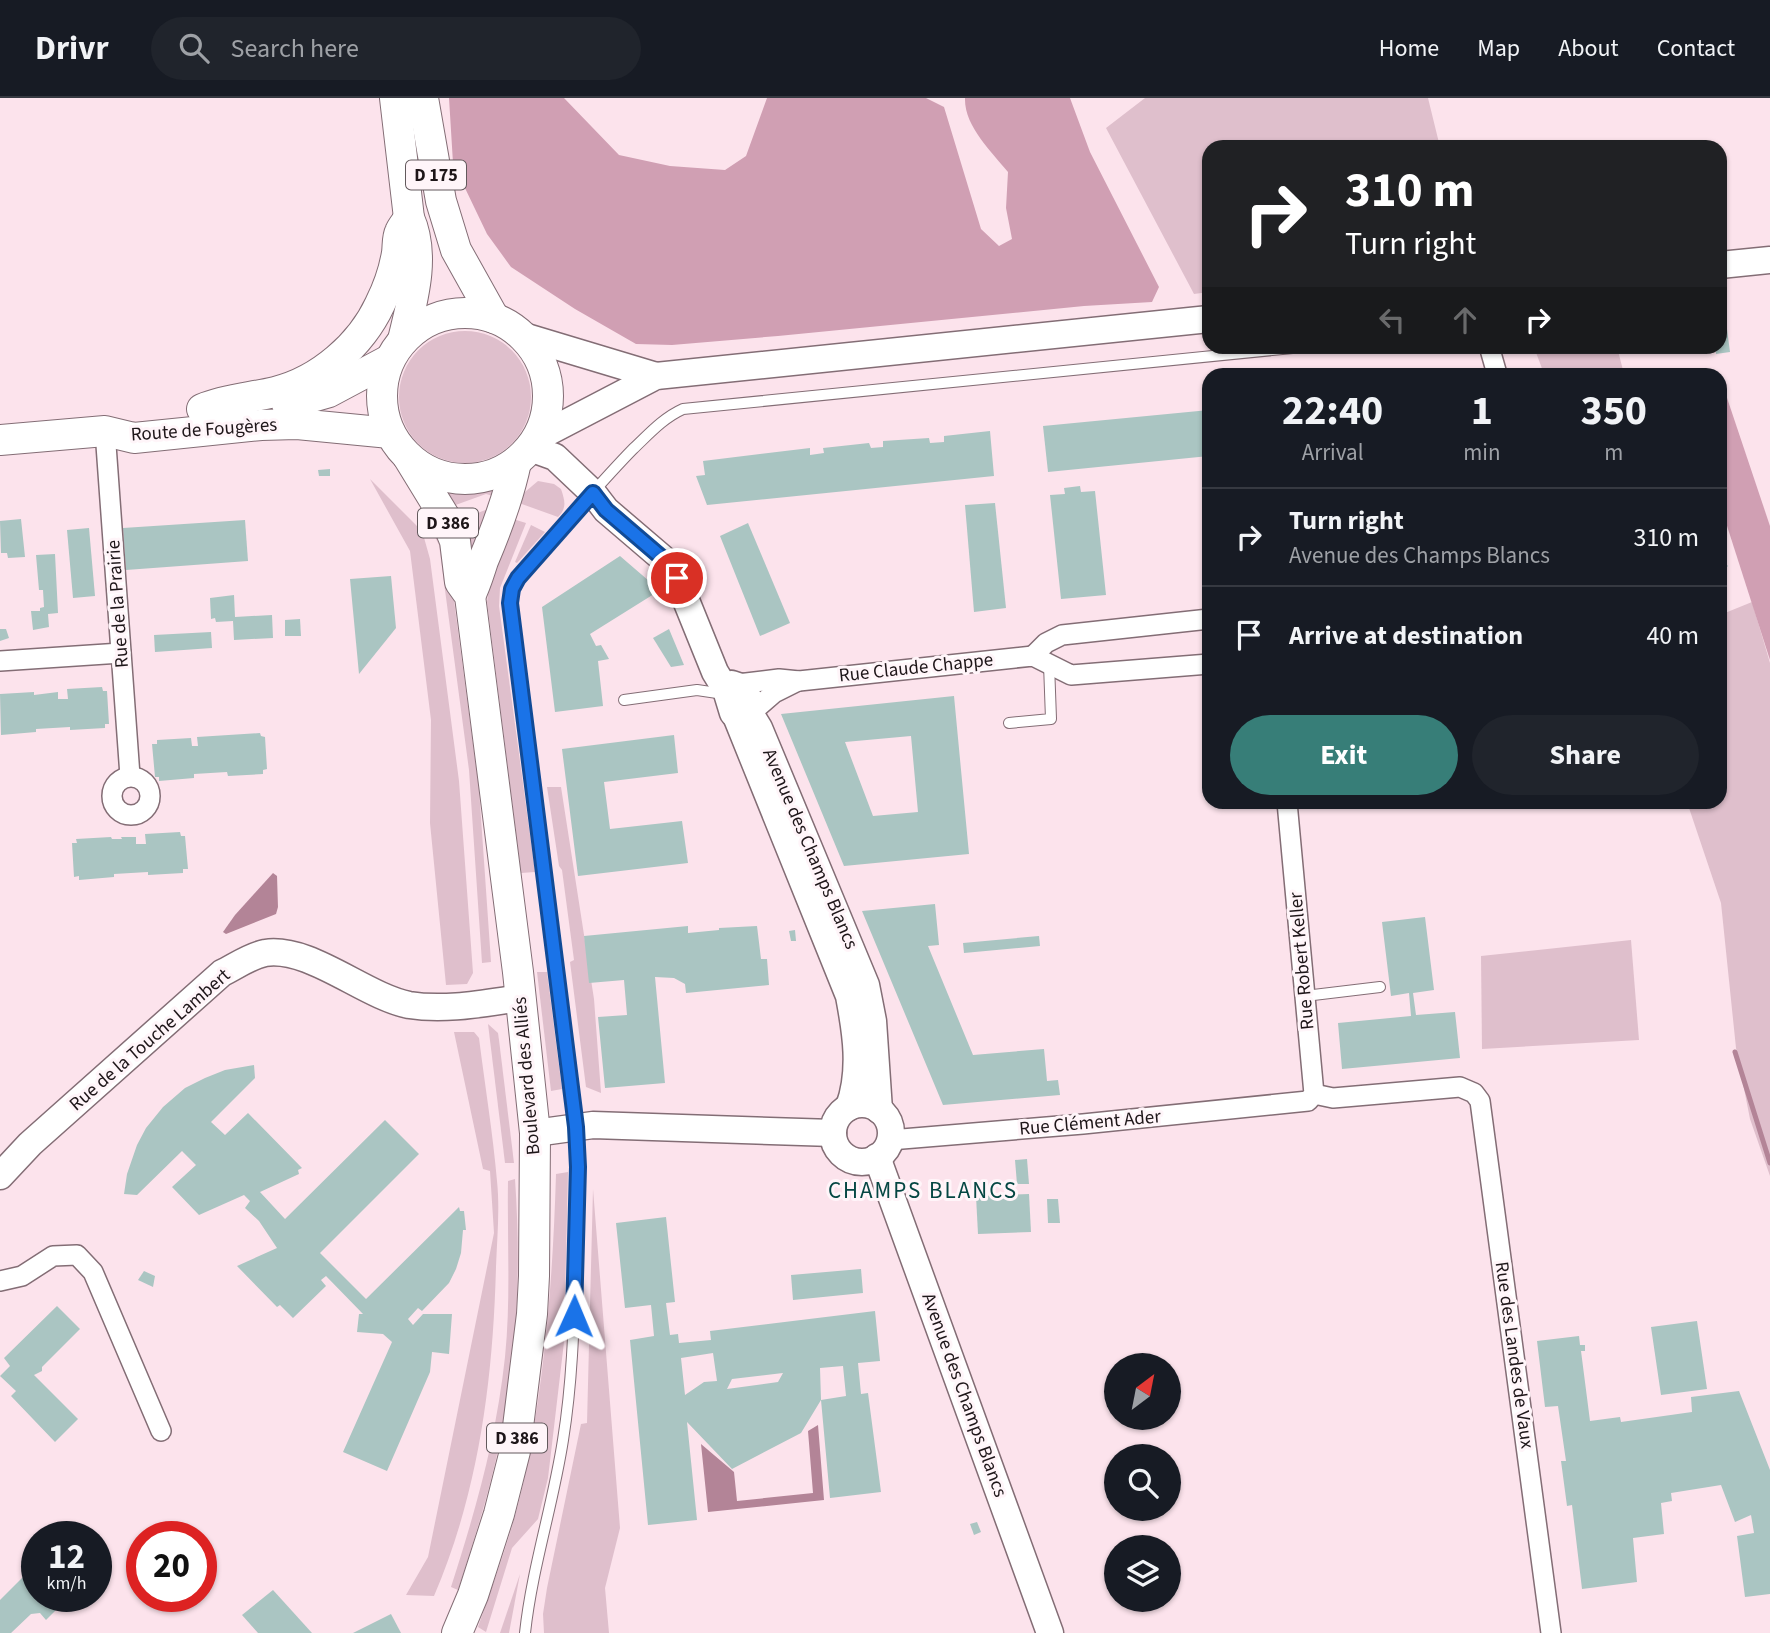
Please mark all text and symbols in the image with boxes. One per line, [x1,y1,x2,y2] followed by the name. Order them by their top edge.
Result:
[151,17,641,80] search box
[35,25,109,72] text: Drivr
[175,29,213,67] icon: search
[231,30,359,67] text: Search here
[1379,31,1439,66] text: Home
[1477,31,1520,66] text: Map
[1558,31,1619,66] text: About
[1657,31,1735,66] text: Contact
[1345,156,1474,226] text: 310 m
[406,160,466,190] road number: D 175
[1230,168,1321,259] icon: right
[1345,221,1476,267] text: Turn right
[1373,301,1411,339] icon: left
[1446,301,1484,339] icon: ahead
[1519,301,1557,339] icon: right
[1282,381,1383,441] text: 22:40
[1471,381,1493,441] text: 1
[1580,381,1647,441] text: 350
[130,411,278,449] street label: Route de Fougères
[1302,436,1364,469] text: Arrival
[1463,436,1501,469] text: min
[1604,436,1623,469] text: m
[1289,502,1404,539] text: Turn right
[418,508,478,538] road number: D 386
[1230,518,1268,556] icon: right
[1633,519,1699,556] text: 310 m
[100,539,136,669] street label: Rue de la Prairie
[1289,539,1550,572] text: Avenue des Champs Blancs
[647,548,707,608] pin
[658,559,696,597] icon: arrive
[1230,616,1268,654] icon: arrive
[1289,617,1523,654] text: Arrive at destination
[1646,617,1699,654] text: 40 m
[837,646,995,690] street label: Rue Claude Chappe
[1230,715,1458,795] button: Exit
[1472,715,1699,795] button: Share
[755,745,865,953] street label: Avenue des Champs Blancs
[1283,891,1321,1031] street label: Rue Robert Keller
[64,962,237,1118] street label: Rue de la Touche Lambert
[507,996,547,1156] street label: Boulevard des Alliés
[1018,1103,1162,1143] street label: Rue Clément Ader
[828,1174,1018,1207] district label: CHAMPS BLANCS
[1488,1260,1541,1451] street label: Rue des Landes de Vaux
[537,1279,611,1353] position arrow
[914,1289,1014,1501] street label: Avenue des Champs Blancs
[1104,1353,1181,1430] north arrow
[1104,1353,1181,1612] map controls
[487,1423,547,1452] road number: D 386
[1104,1444,1181,1521] button: search
[126,1521,217,1612] speed limit sign: 20
[48,1532,85,1582] text: 12
[1104,1535,1181,1612] button: layers
[47,1571,86,1596] text: km/h

